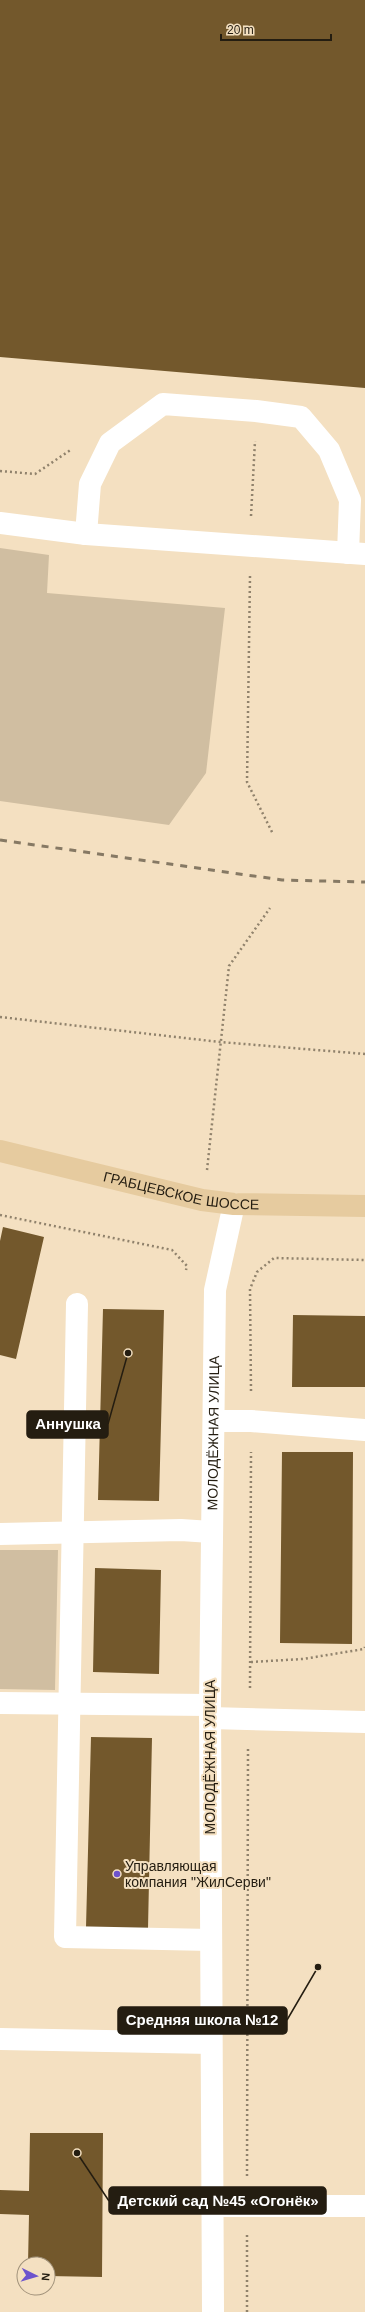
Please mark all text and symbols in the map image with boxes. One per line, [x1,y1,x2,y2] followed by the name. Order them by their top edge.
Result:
[221,16,331,42] scale bar
[227,23,254,37] text: 20 m
[102,1168,259,1212] street label: ГРАБЦЕВСКОЕ ШОССЕ
[204,1355,222,1511] street label: МОЛОДЁЖНАЯ УЛИЦА
[27,1411,108,1438] callout: Аннушка
[35,1415,101,1432] text: Аннушка
[202,1679,218,1834] street label: МОЛОДЁЖНАЯ УЛИЦА
[125,1858,271,1890] place label: Управляющая компания "ЖилСерви"
[112,1869,122,1879] marker: Управляющая компания "ЖилСерви"
[118,2007,287,2034] callout: Средняя школа №12
[126,2011,278,2028] text: Средняя школа №12
[109,2187,326,2214] callout: Детский сад №45 «Огонёк»
[117,2192,319,2209] text: Детский сад №45 «Огонёк»
[16,2256,56,2296] north arrow
[40,2272,52,2281] text: N

